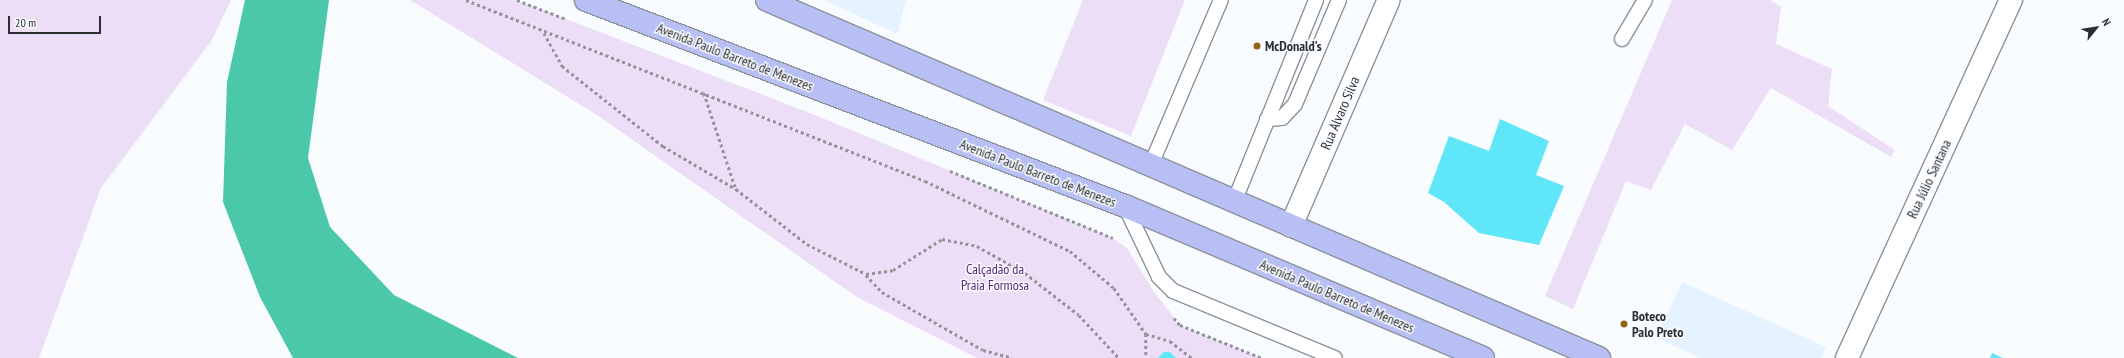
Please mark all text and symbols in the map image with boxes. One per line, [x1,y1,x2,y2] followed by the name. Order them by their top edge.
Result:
[10,8,103,34] scale bar
[2076,8,2116,48] north arrow
[15,15,36,30] text: 20 m
[2099,16,2114,28] text: N
[654,19,816,95] street label: Avenida Paulo Barreto de Menezes
[1265,38,1322,54] place label: McDonald's
[1252,41,1262,51] marker: McDonald's
[1317,74,1363,152] street label: Rua Alvaro Silva
[957,135,1119,211] street label: Avenida Paulo Barreto de Menezes
[1903,137,1955,221] street label: Rua Júlio Santana
[1257,256,1417,336] street label: Avenida Paulo Barreto de Menezes
[961,261,1029,294] park label: Calçadão da Praia Formosa
[1632,308,1683,340] place label: Boteco Palo Preto
[1619,319,1629,329] marker: Boteco Palo Preto

